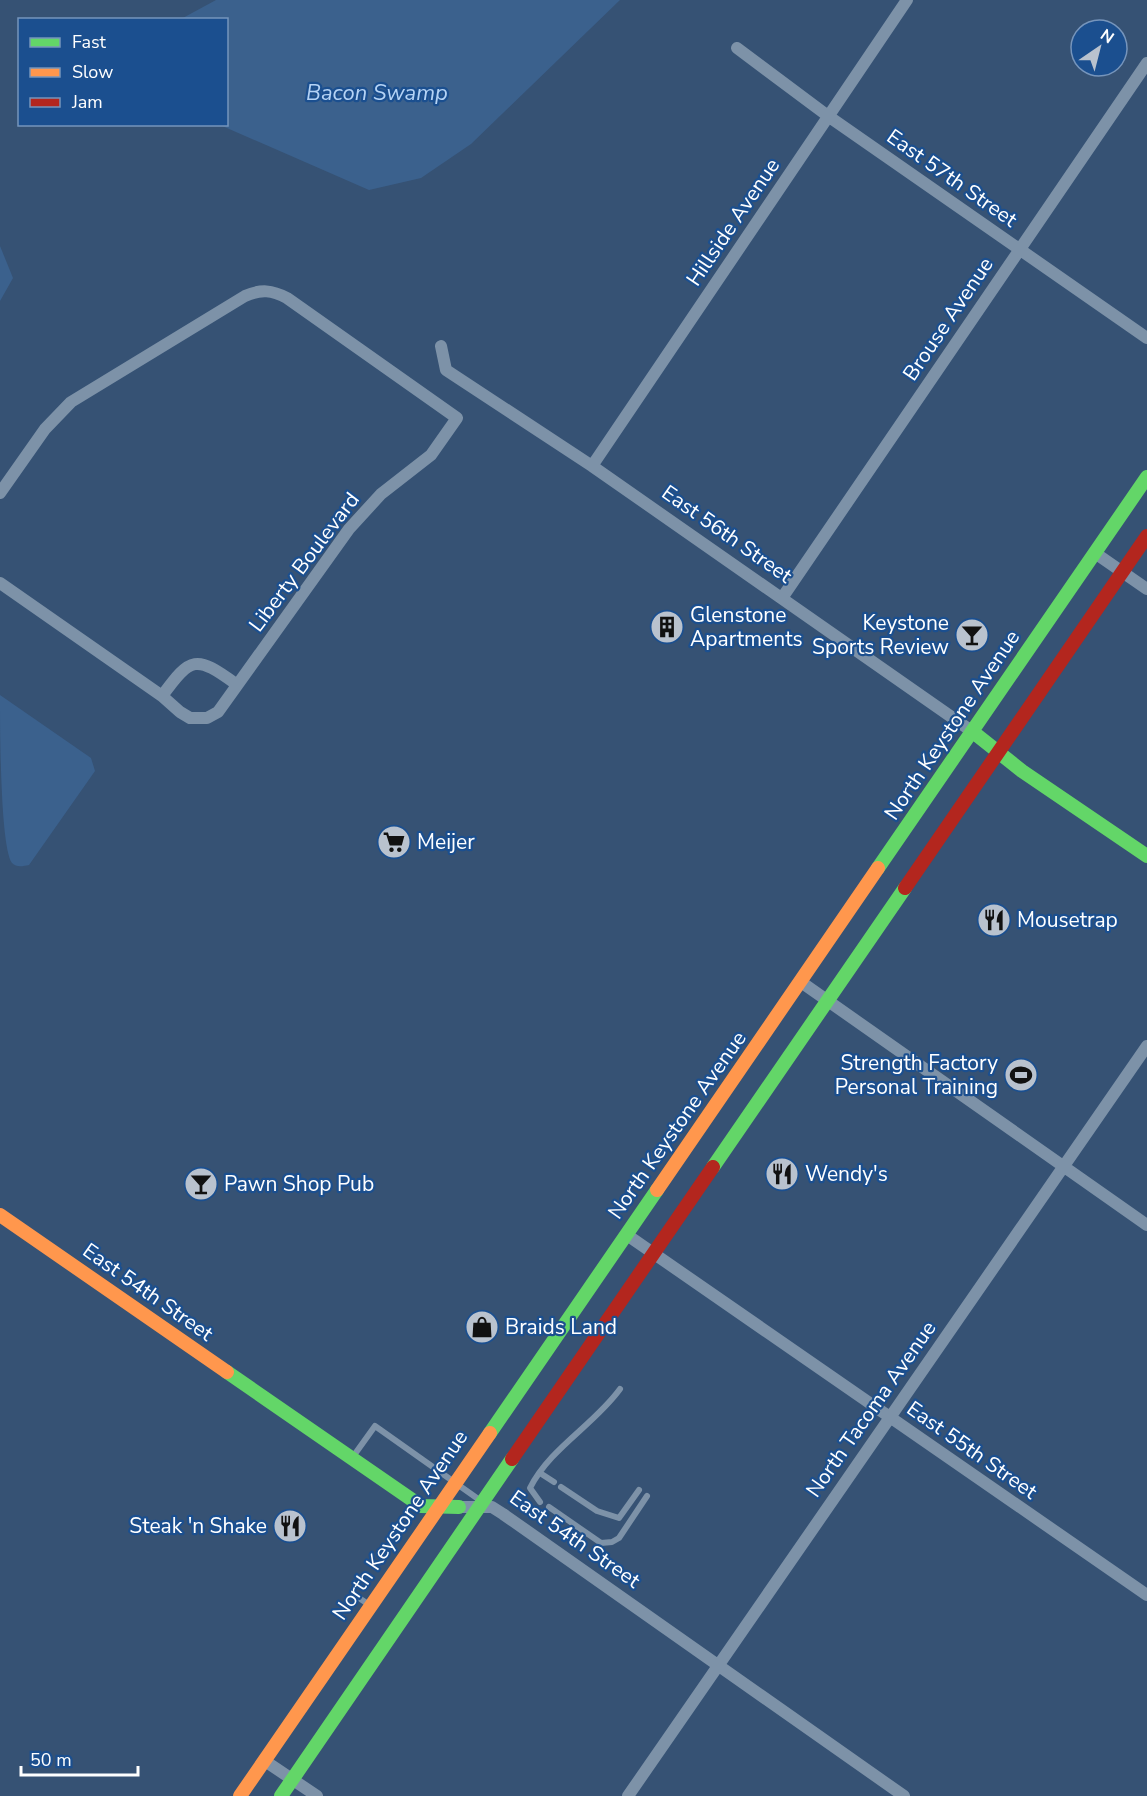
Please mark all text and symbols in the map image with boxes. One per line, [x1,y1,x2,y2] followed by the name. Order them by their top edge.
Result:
[18,18,228,126] legend
[1069,18,1129,78] north arrow
[1096,24,1118,49] text: N
[72,30,107,54] text: Fast
[72,60,113,84] text: Slow
[306,78,448,108] water label: Bacon Swamp
[71,90,103,114] text: Jam
[881,123,1023,234] street label: East 57th Street
[680,153,786,291] street label: Hillside Avenue
[896,252,1000,386] street label: Brouse Avenue
[656,479,798,590] street label: East 56th Street
[242,487,366,637] street label: Liberty Boulevard
[690,601,803,653] place label: Glenstone Apartments
[649,609,685,645] building icon: Glenstone Apartments
[812,609,949,661] place label: Keystone Sports Review
[954,617,990,653] bar icon: Keystone Sports Review
[878,625,1026,825] street label: North Keystone Avenue
[376,824,412,860] supermarket icon: Meijer
[417,828,475,856] place label: Meijer
[976,902,1012,938] restaurant icon: Mousetrap
[1017,906,1118,934] place label: Mousetrap
[601,1025,753,1225] street label: North Keystone Avenue
[835,1049,998,1101] place label: Strength Factory Personal Training
[1003,1057,1039,1093] sports icon: Strength Factory Personal Training
[764,1156,800,1192] restaurant icon: Wendy's
[805,1160,888,1188] place label: Wendy's
[183,1166,219,1202] bar icon: Pawn Shop Pub
[224,1170,374,1198] place label: Pawn Shop Pub
[77,1237,219,1348] street label: East 54th Street
[464,1309,500,1345] shop icon: Braids Land
[505,1313,617,1341] place label: Braids Land
[800,1315,942,1503] street label: North Tacoma Avenue
[901,1395,1043,1506] street label: East 55th Street
[326,1425,474,1625] street label: North Keystone Avenue
[504,1484,646,1595] street label: East 54th Street
[272,1508,308,1544] restaurant icon: Steak 'n Shake
[129,1512,267,1540] place label: Steak 'n Shake
[21,1739,138,1777] scale bar
[30,1748,72,1772] text: 50 m

